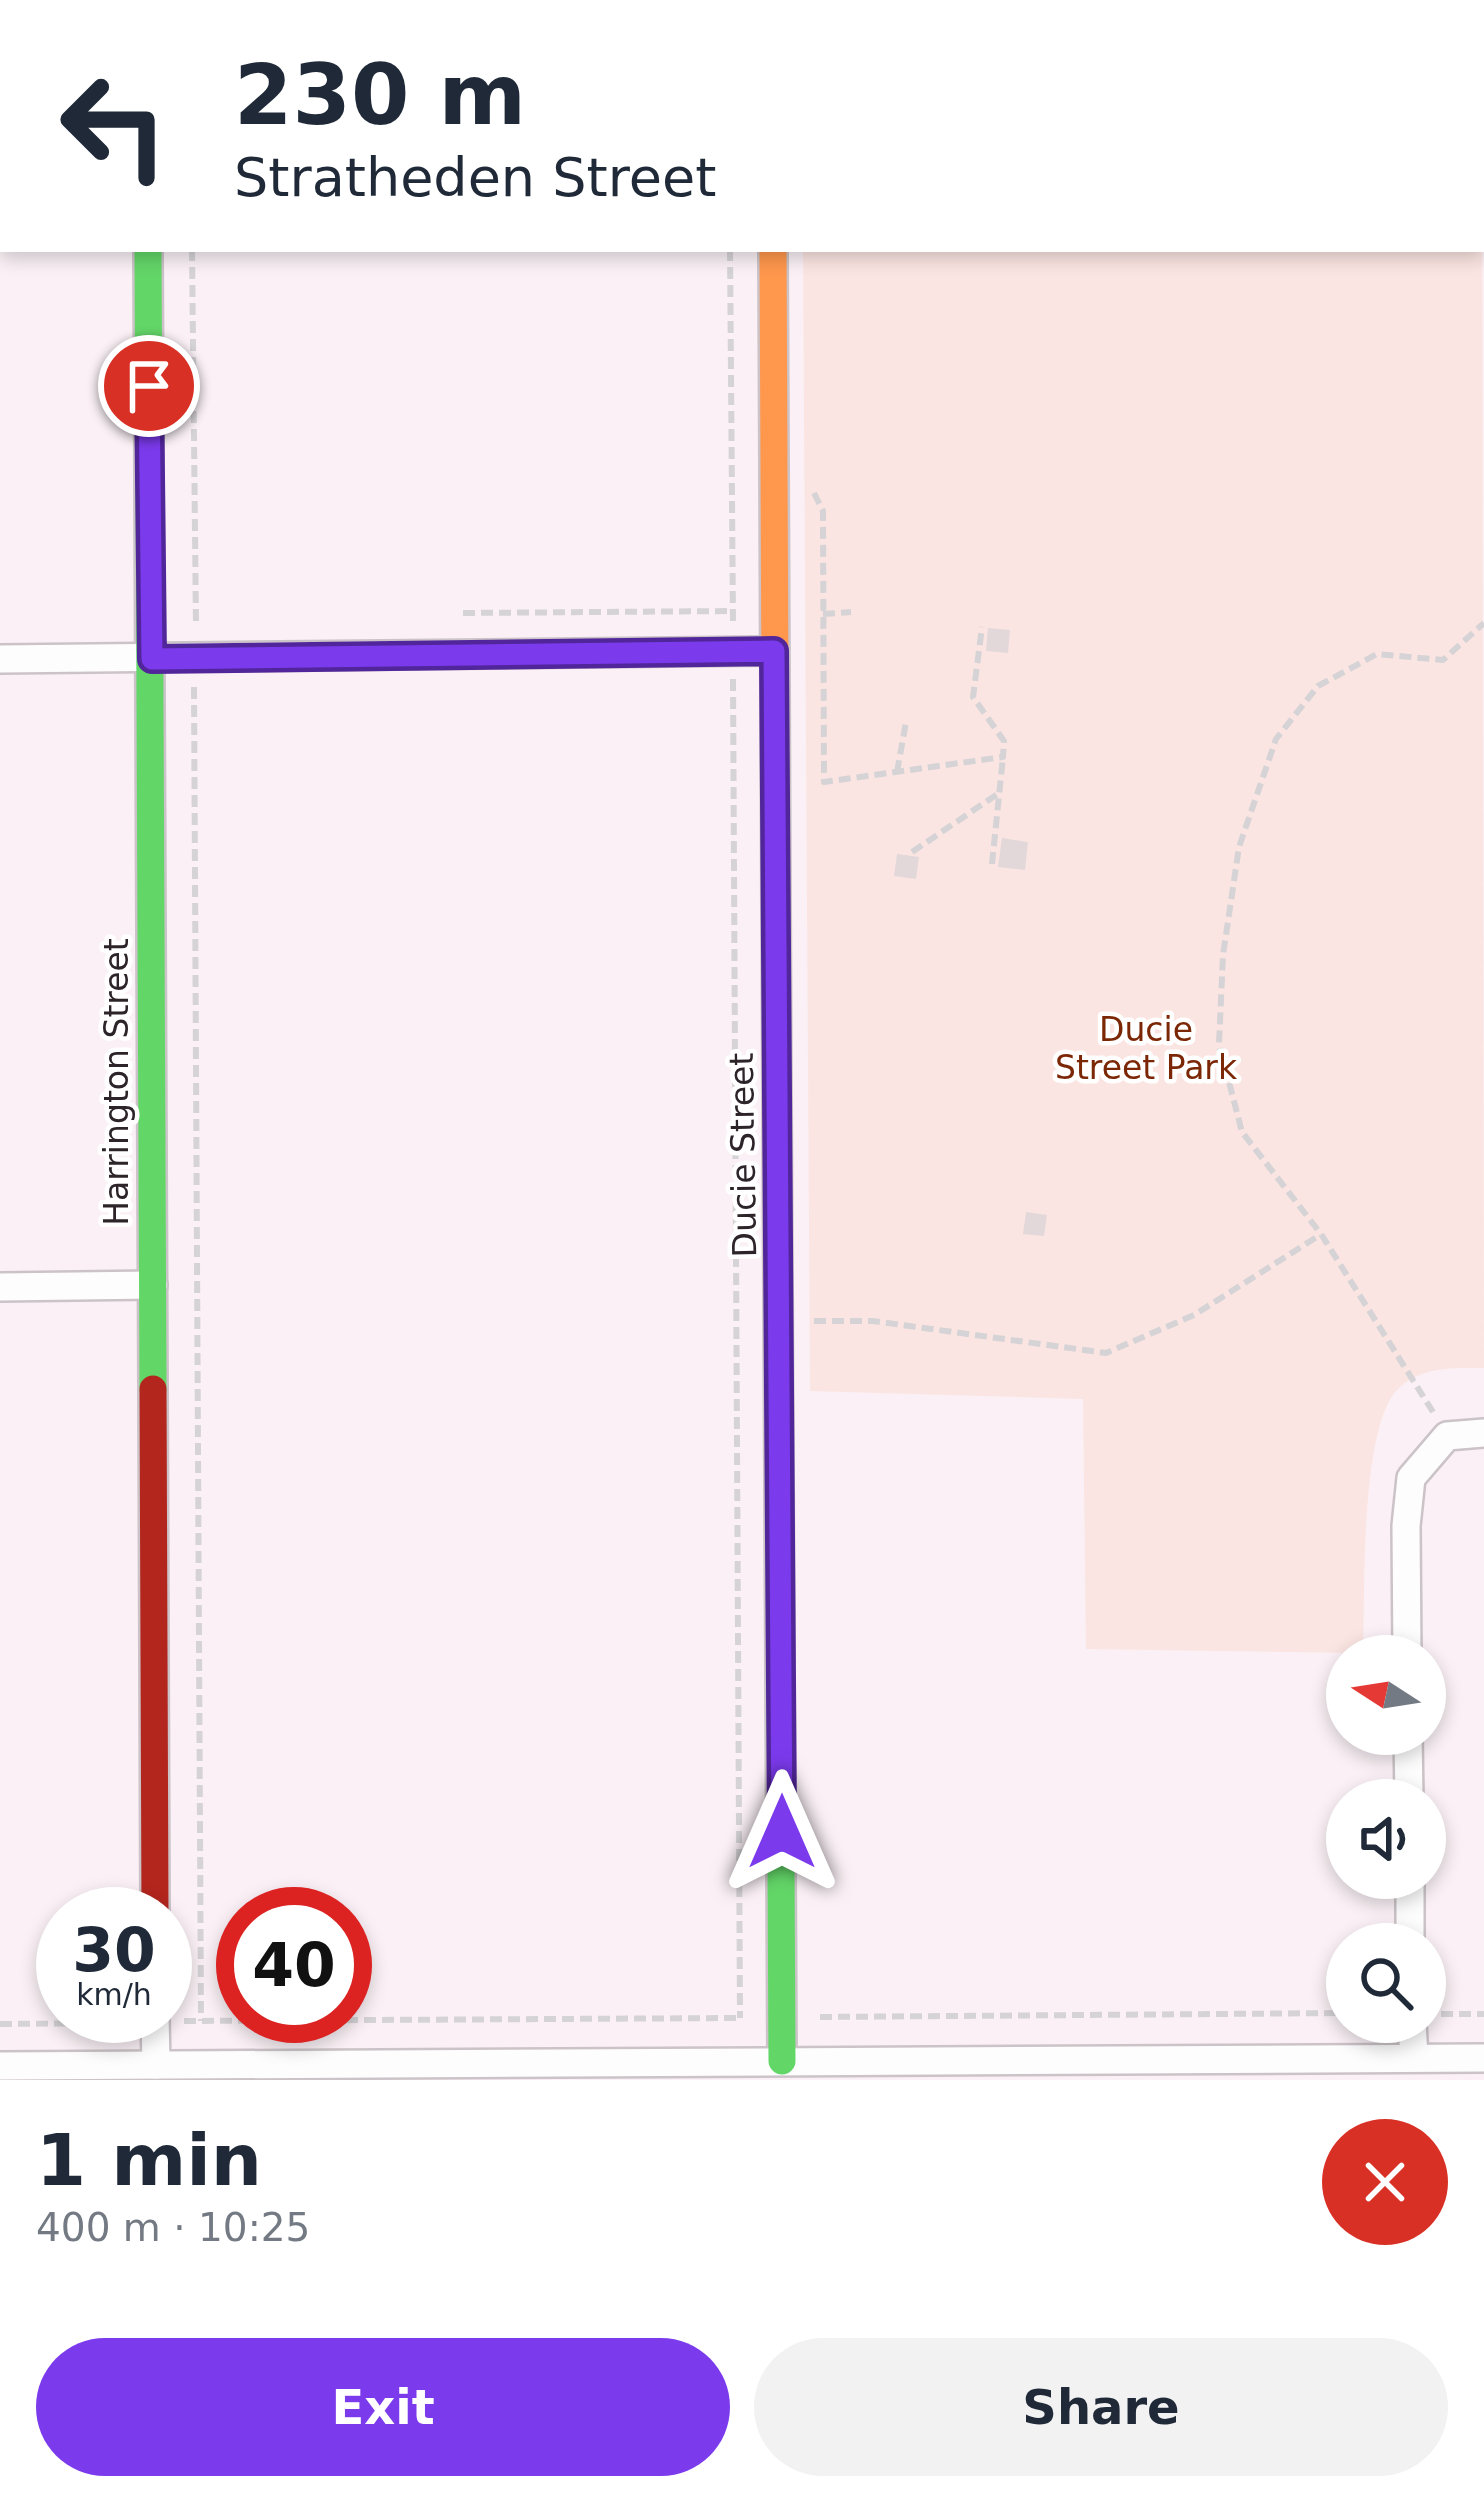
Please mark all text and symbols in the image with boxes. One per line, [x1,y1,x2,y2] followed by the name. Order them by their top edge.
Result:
[234,46,526,144] text: 230 m
[36,48,192,204] icon: left
[234,146,716,209] text: Stratheden Street
[98,335,200,437] pin
[116,353,182,419] icon: arrive
[97,938,136,1226] street label: Harrington Street
[1055,1010,1238,1087] park label: Ducie Street Park
[722,1052,764,1258] street label: Ducie Street
[1326,1635,1446,1755] north arrow
[1326,1635,1446,2043] map controls
[719,1769,845,1895] position arrow
[1326,1779,1446,1899] button: sound
[216,1887,372,2043] speed limit sign: 40
[72,1915,156,1985] text: 30
[1326,1923,1446,2043] button: search
[76,1977,152,2012] text: km/h
[36,2118,262,2202] text: 1 min
[1322,2119,1448,2245] button: close
[36,2205,310,2250] text: 400 m · 10:25
[36,2338,730,2476] button: Exit
[754,2338,1448,2476] button: Share

